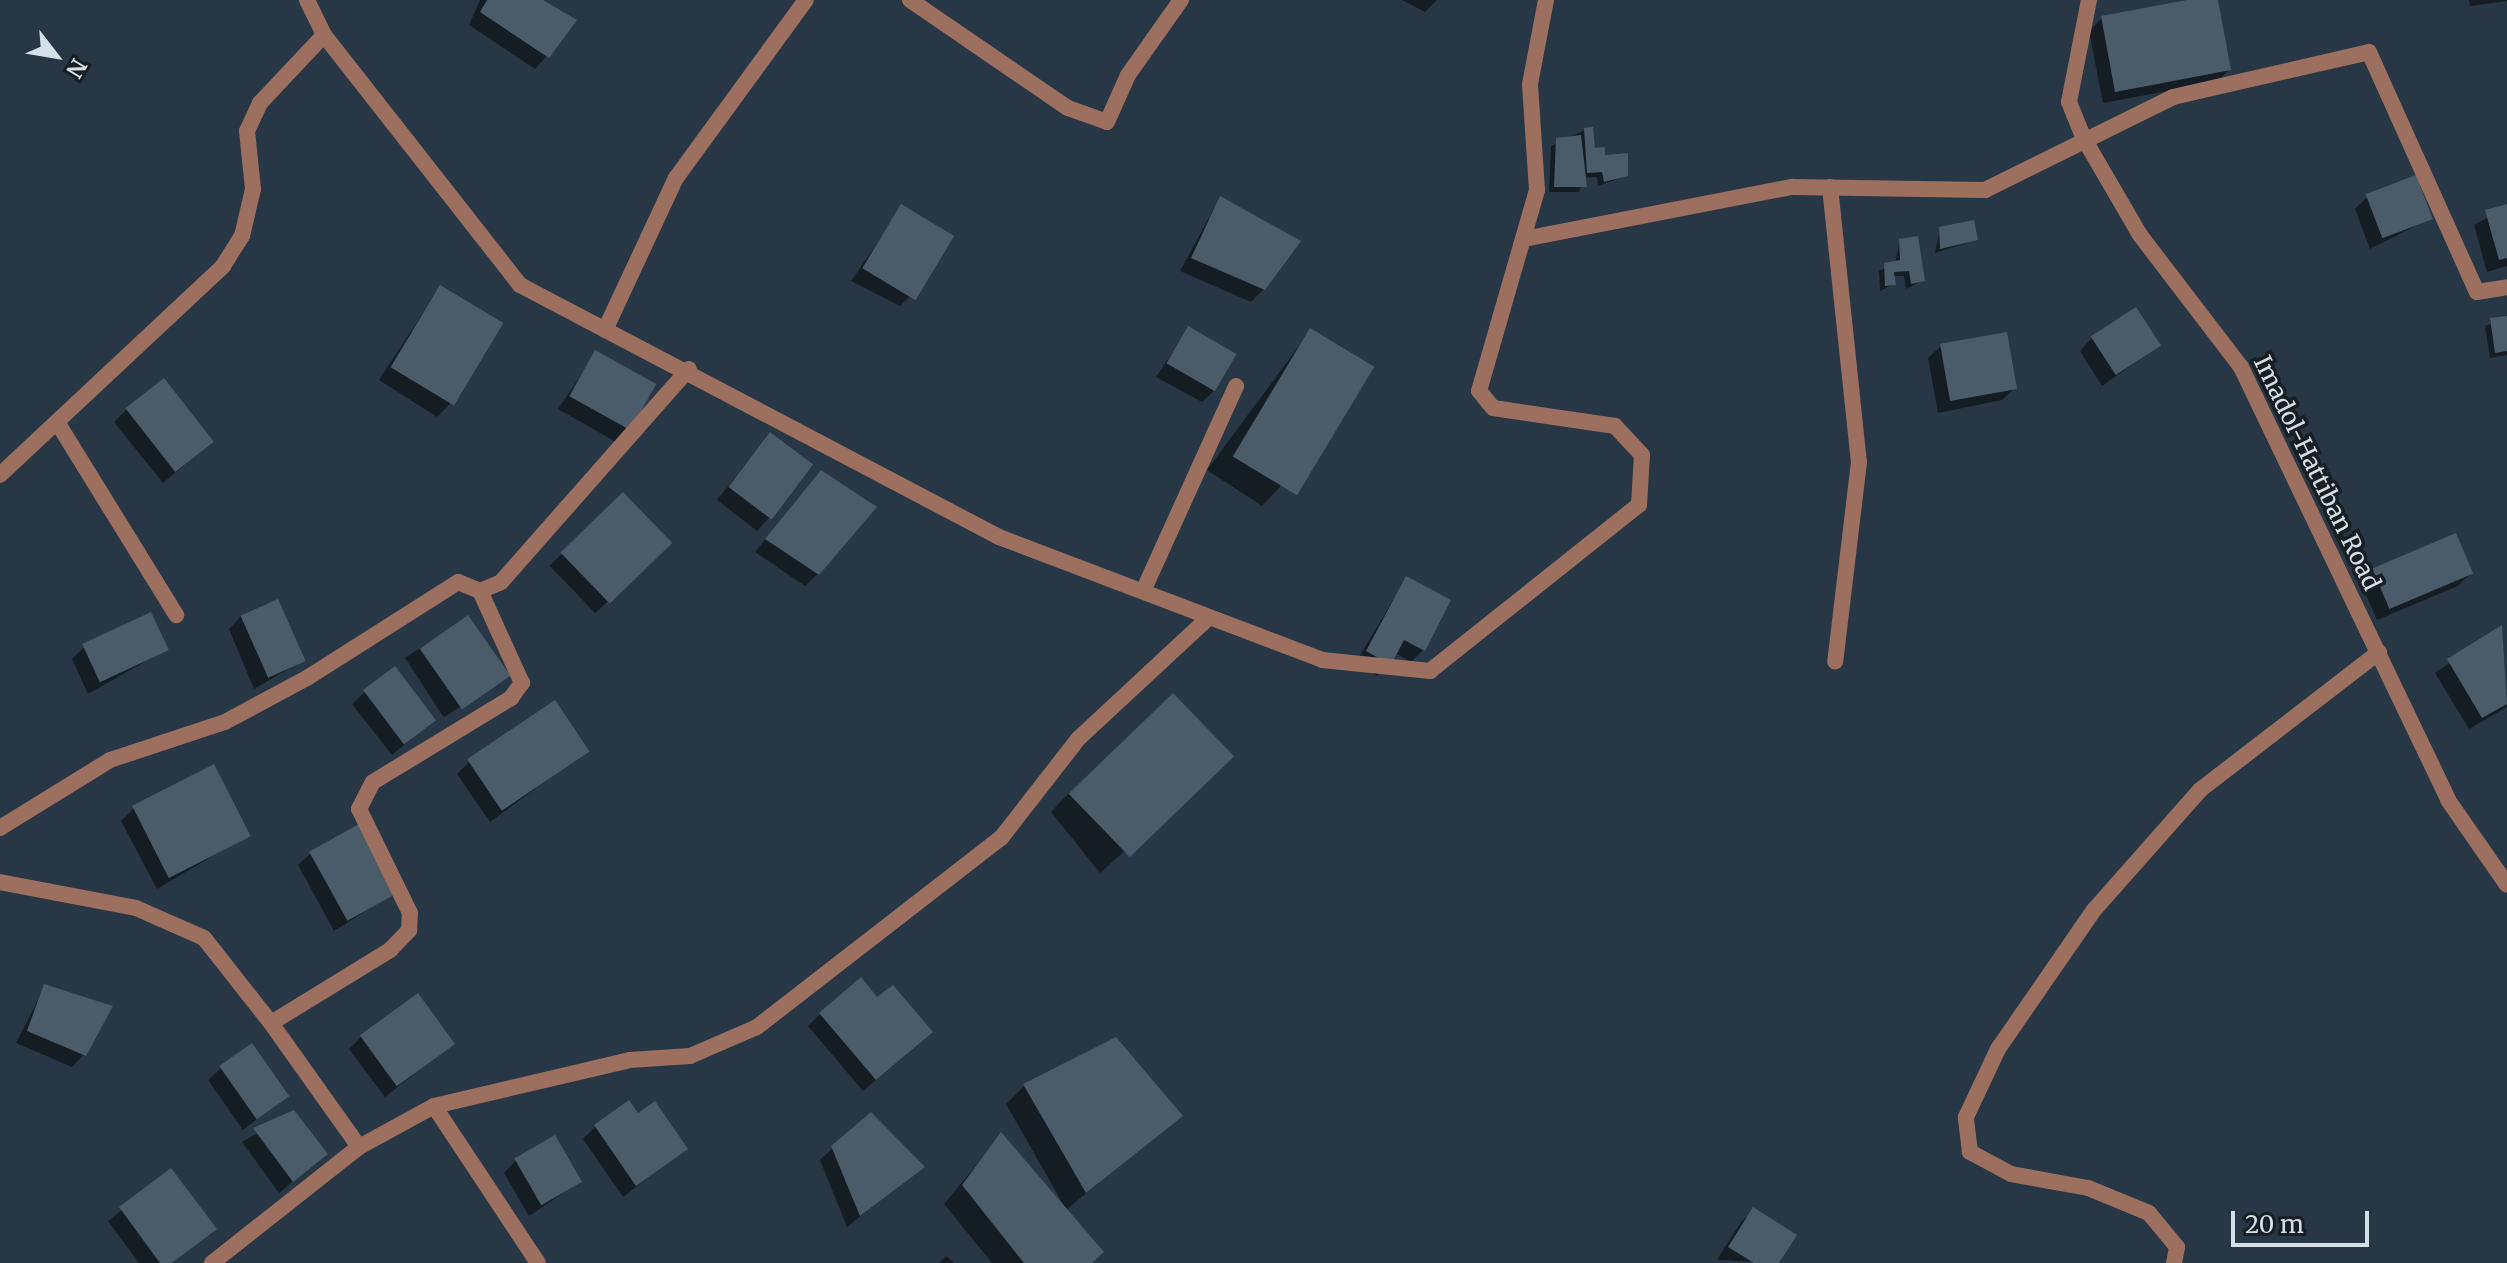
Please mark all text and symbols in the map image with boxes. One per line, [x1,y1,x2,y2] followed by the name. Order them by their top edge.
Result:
[16,16,96,96] north arrow
[60,54,93,83] text: N
[2248,351,2386,595] street label: Imadol-Hattiban Road
[2235,1195,2373,1245] scale bar
[2245,1209,2304,1240] text: 20 m

